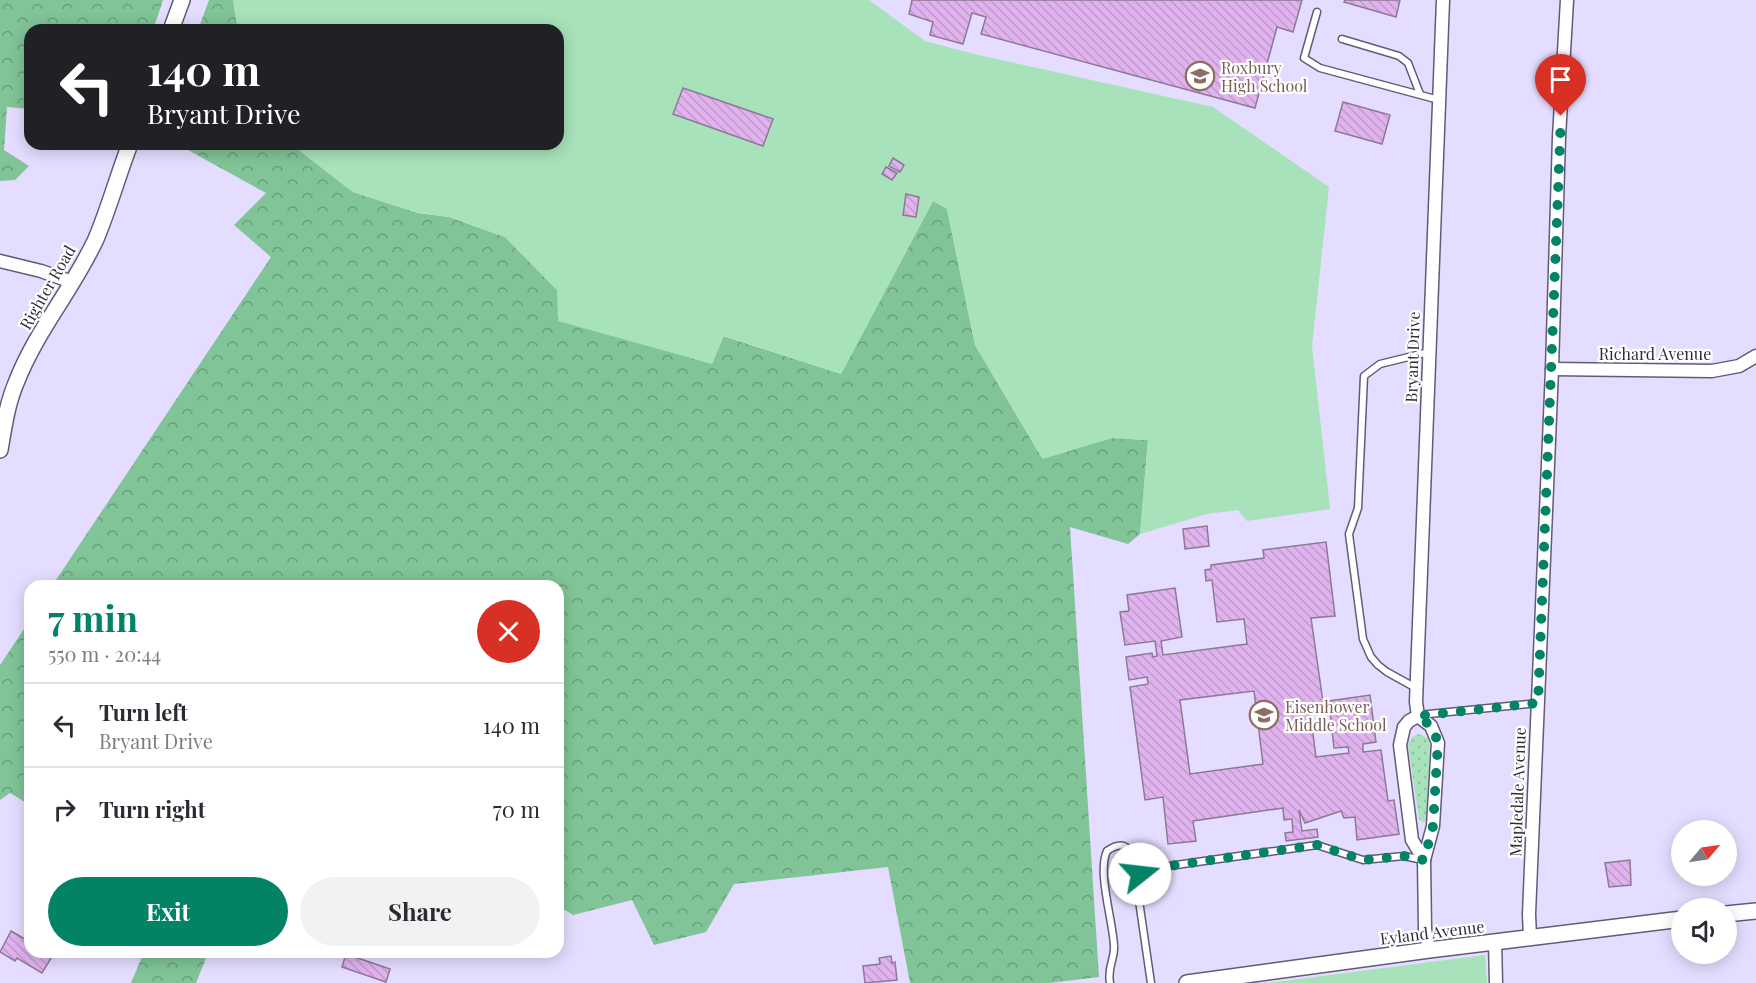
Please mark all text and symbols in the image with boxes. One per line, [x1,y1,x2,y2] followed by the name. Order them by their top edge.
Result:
[147,41,260,97] text: 140 m
[48,48,126,126] icon: left
[1535,54,1586,116] pin
[1221,57,1308,96] place label: Roxbury High School
[1184,60,1216,92] school or university icon: Roxbury High School
[1544,63,1577,96] icon: arrive
[147,95,301,131] text: Bryant Drive
[14,241,80,333] street label: Righter Road
[1400,311,1424,403] street label: Bryant Drive
[1599,343,1711,364] street label: Richard Avenue
[48,593,138,641] text: 7 min
[477,600,540,663] button: close
[48,640,161,667] text: 550 m · 20:44
[1285,696,1387,735] place label: Eisenhower Middle School
[99,697,188,727] text: Turn left
[1248,699,1280,731] school or university icon: Eisenhower Middle School
[48,709,81,742] icon: left
[483,710,540,740] text: 140 m
[99,727,213,754] text: Bryant Drive
[1504,727,1530,857] street label: Mapledale Avenue
[48,793,81,826] icon: right
[99,794,205,824] text: Turn right
[493,794,540,824] text: 70 m
[1671,820,1737,886] north arrow
[1671,820,1737,964] map controls
[1108,842,1172,906] position arrow
[48,877,288,946] button: Exit
[300,877,540,946] button: Share
[1671,898,1737,964] button: sound
[1379,915,1485,949] street label: Eyland Avenue

